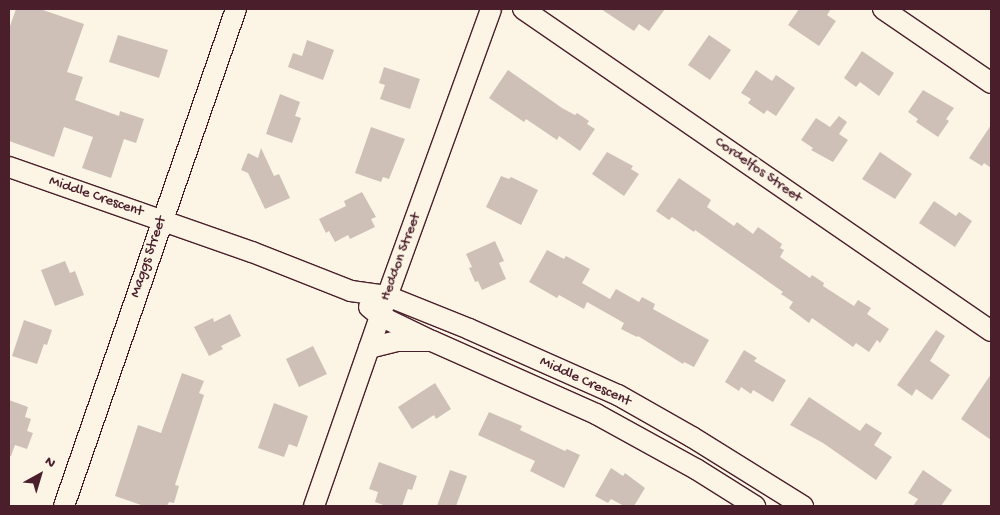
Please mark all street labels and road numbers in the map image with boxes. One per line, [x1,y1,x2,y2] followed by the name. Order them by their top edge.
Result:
[711,133,805,207] street label: Cordelfos Street
[46,172,146,222] street label: Middle Crescent
[377,211,425,303] street label: Heddon Street
[127,214,171,300] street label: Maggs Street
[537,353,633,411] street label: Middle Crescent

